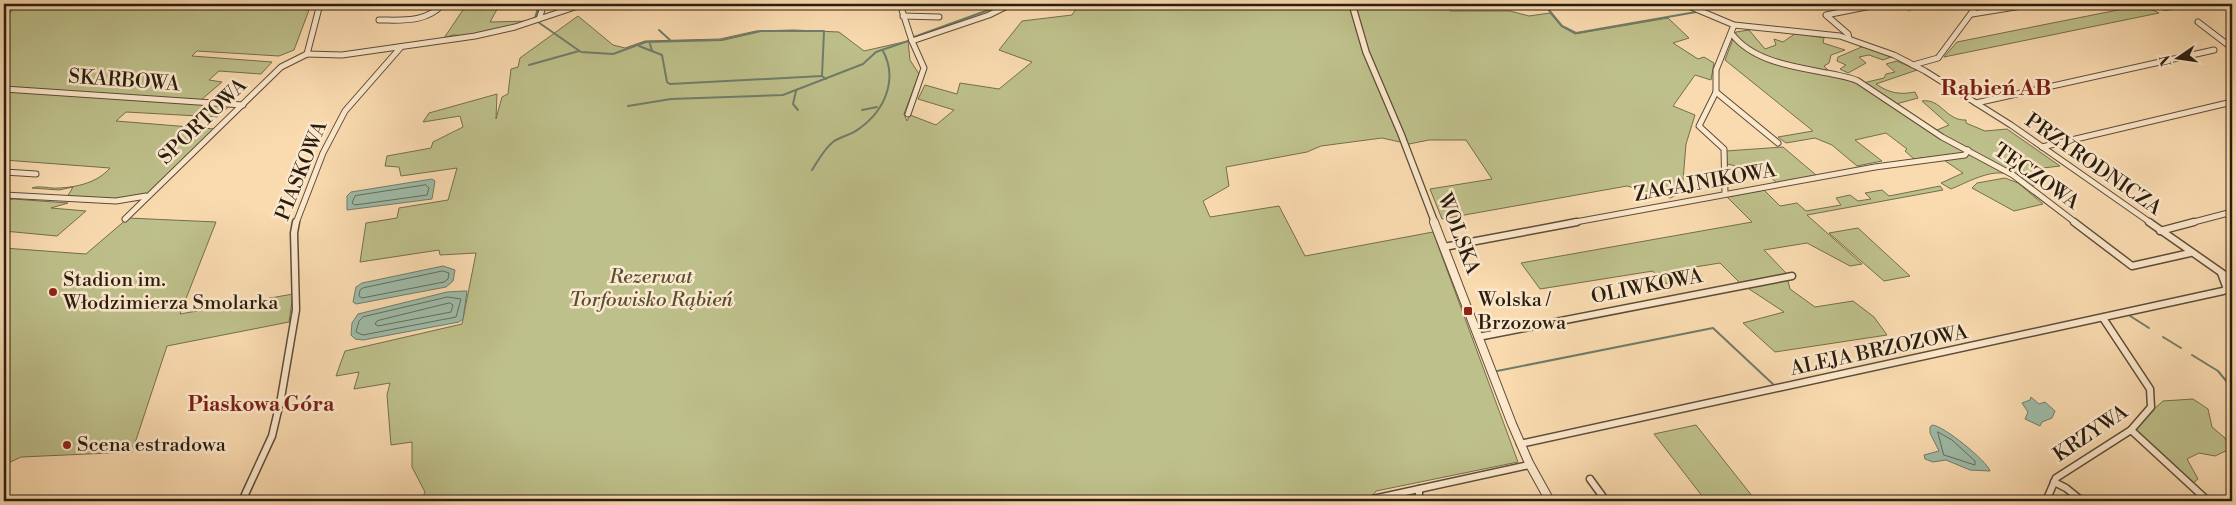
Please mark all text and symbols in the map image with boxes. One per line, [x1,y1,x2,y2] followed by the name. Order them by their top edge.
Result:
[2154,32,2204,82] north arrow
[2156,53,2176,68] text: N
[68,65,182,97] street label: SKARBOWA
[154,73,253,170] street label: SPORTOWA
[1941,75,2051,102] district label: Rąbień AB
[2020,109,2167,222] street label: PRZYRODNICZA
[271,116,334,224] street label: PIASKOWA
[1988,138,2085,216] street label: TĘCZOWA
[1632,158,1779,208] street label: ZAGAJNIKOWA
[1431,189,1485,279] street label: WOLSKA
[1589,264,1706,310] street label: OLIWKOWA
[569,265,734,313] park label: Rezerwat Torfowisko Rąbień
[62,268,279,316] place label: Stadion im. Włodzimierza Smolarka
[47,286,59,298] marker: Stadion im. Włodzimierza Smolarka
[1477,288,1567,336] place label: Wolska / Brzozowa
[1462,305,1474,317] marker: Wolska / Brzozowa
[1787,320,1971,382] street label: ALEJA BRZOZOWA
[188,392,335,418] district label: Piaskowa Góra
[2049,399,2134,468] street label: KRZYWA
[77,433,227,458] place label: Scena estradowa
[61,439,73,451] marker: Scena estradowa

